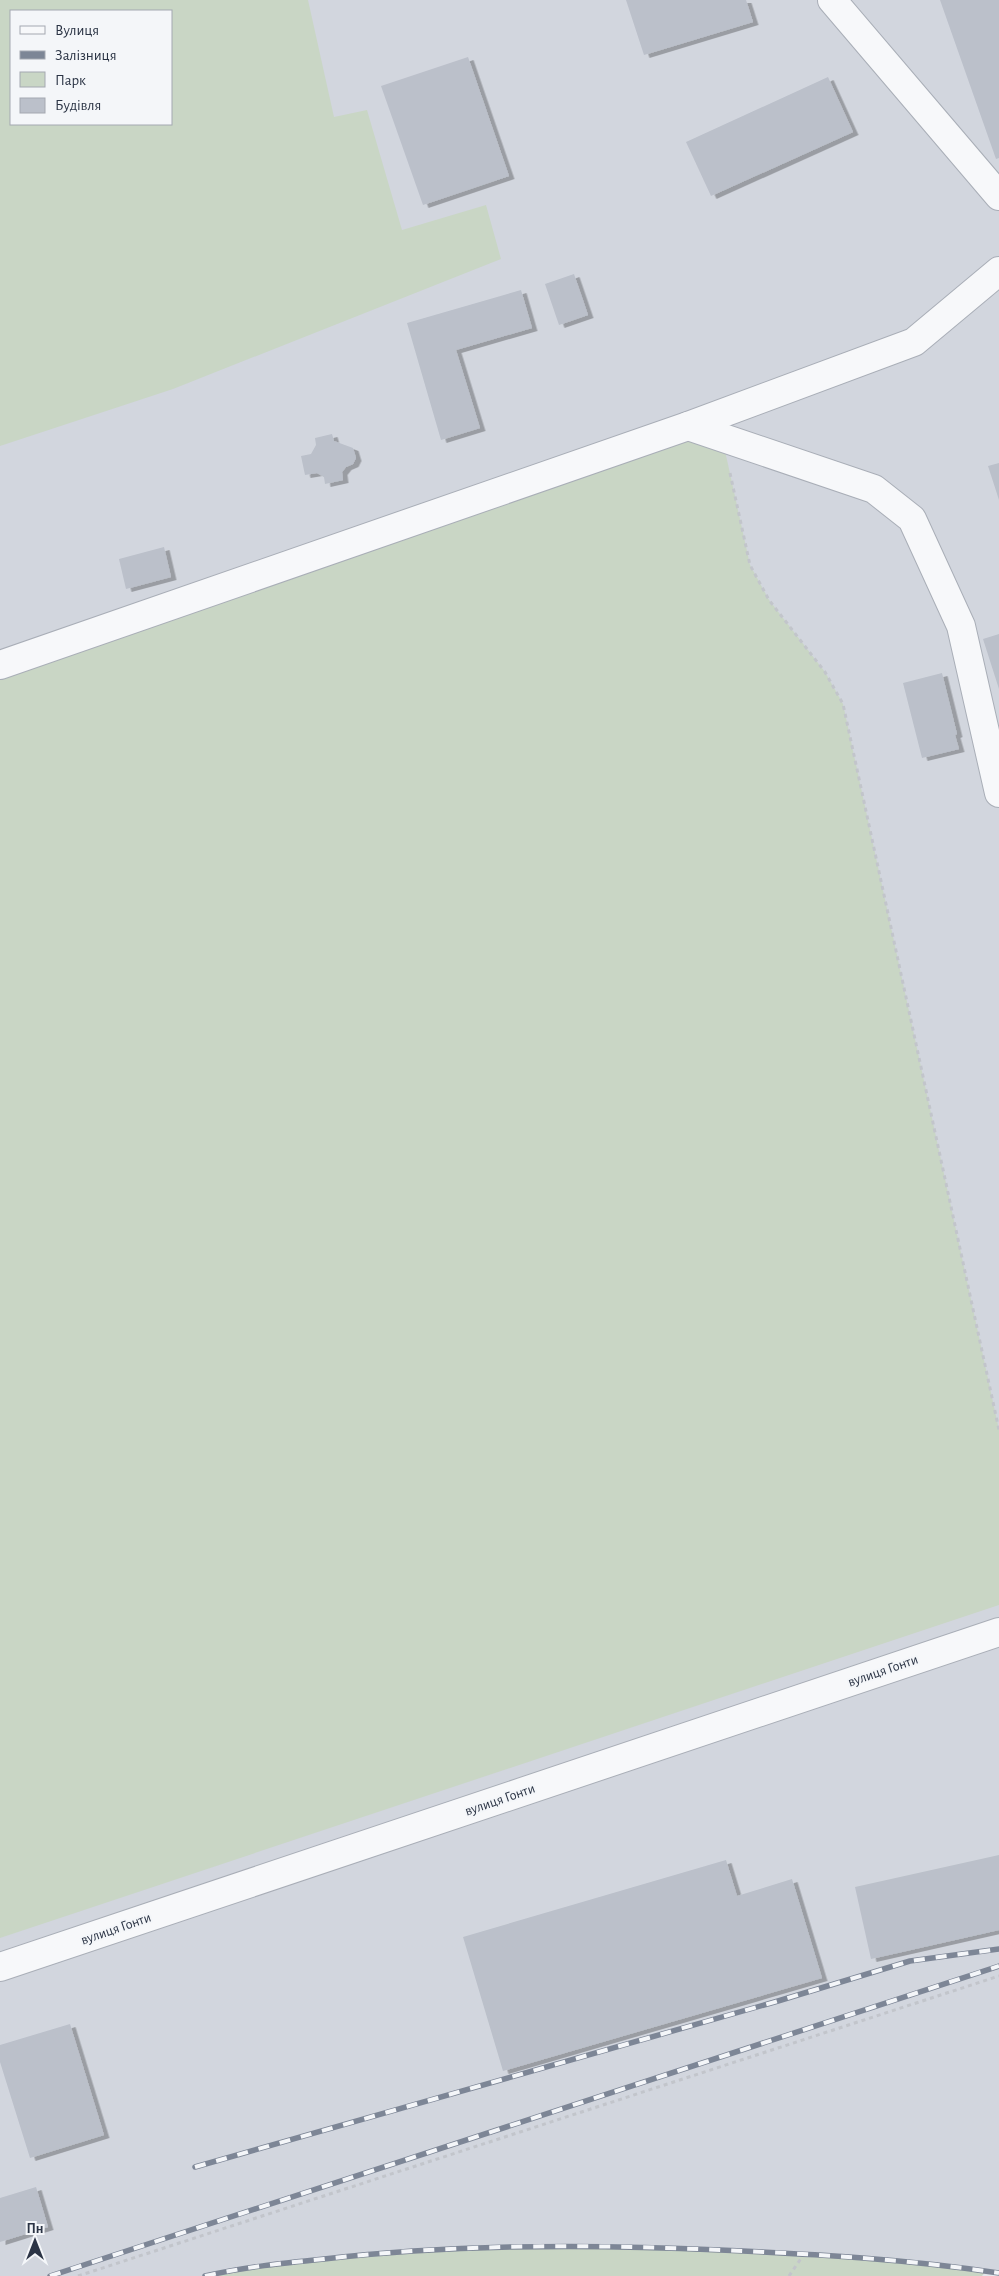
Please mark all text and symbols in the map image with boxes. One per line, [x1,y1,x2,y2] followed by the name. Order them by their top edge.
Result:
[10,10,172,125] legend
[55,23,99,38] text: Вулиця
[55,48,116,63] text: Залізниця
[55,73,86,88] text: Парк
[55,98,101,113] text: Будівля
[846,1652,920,1690] street label: вулиця Гонти
[463,1781,537,1819] street label: вулиця Гонти
[79,1910,153,1948] street label: вулиця Гонти
[10,2216,60,2266] north arrow
[26,2222,44,2236] text: Пн

